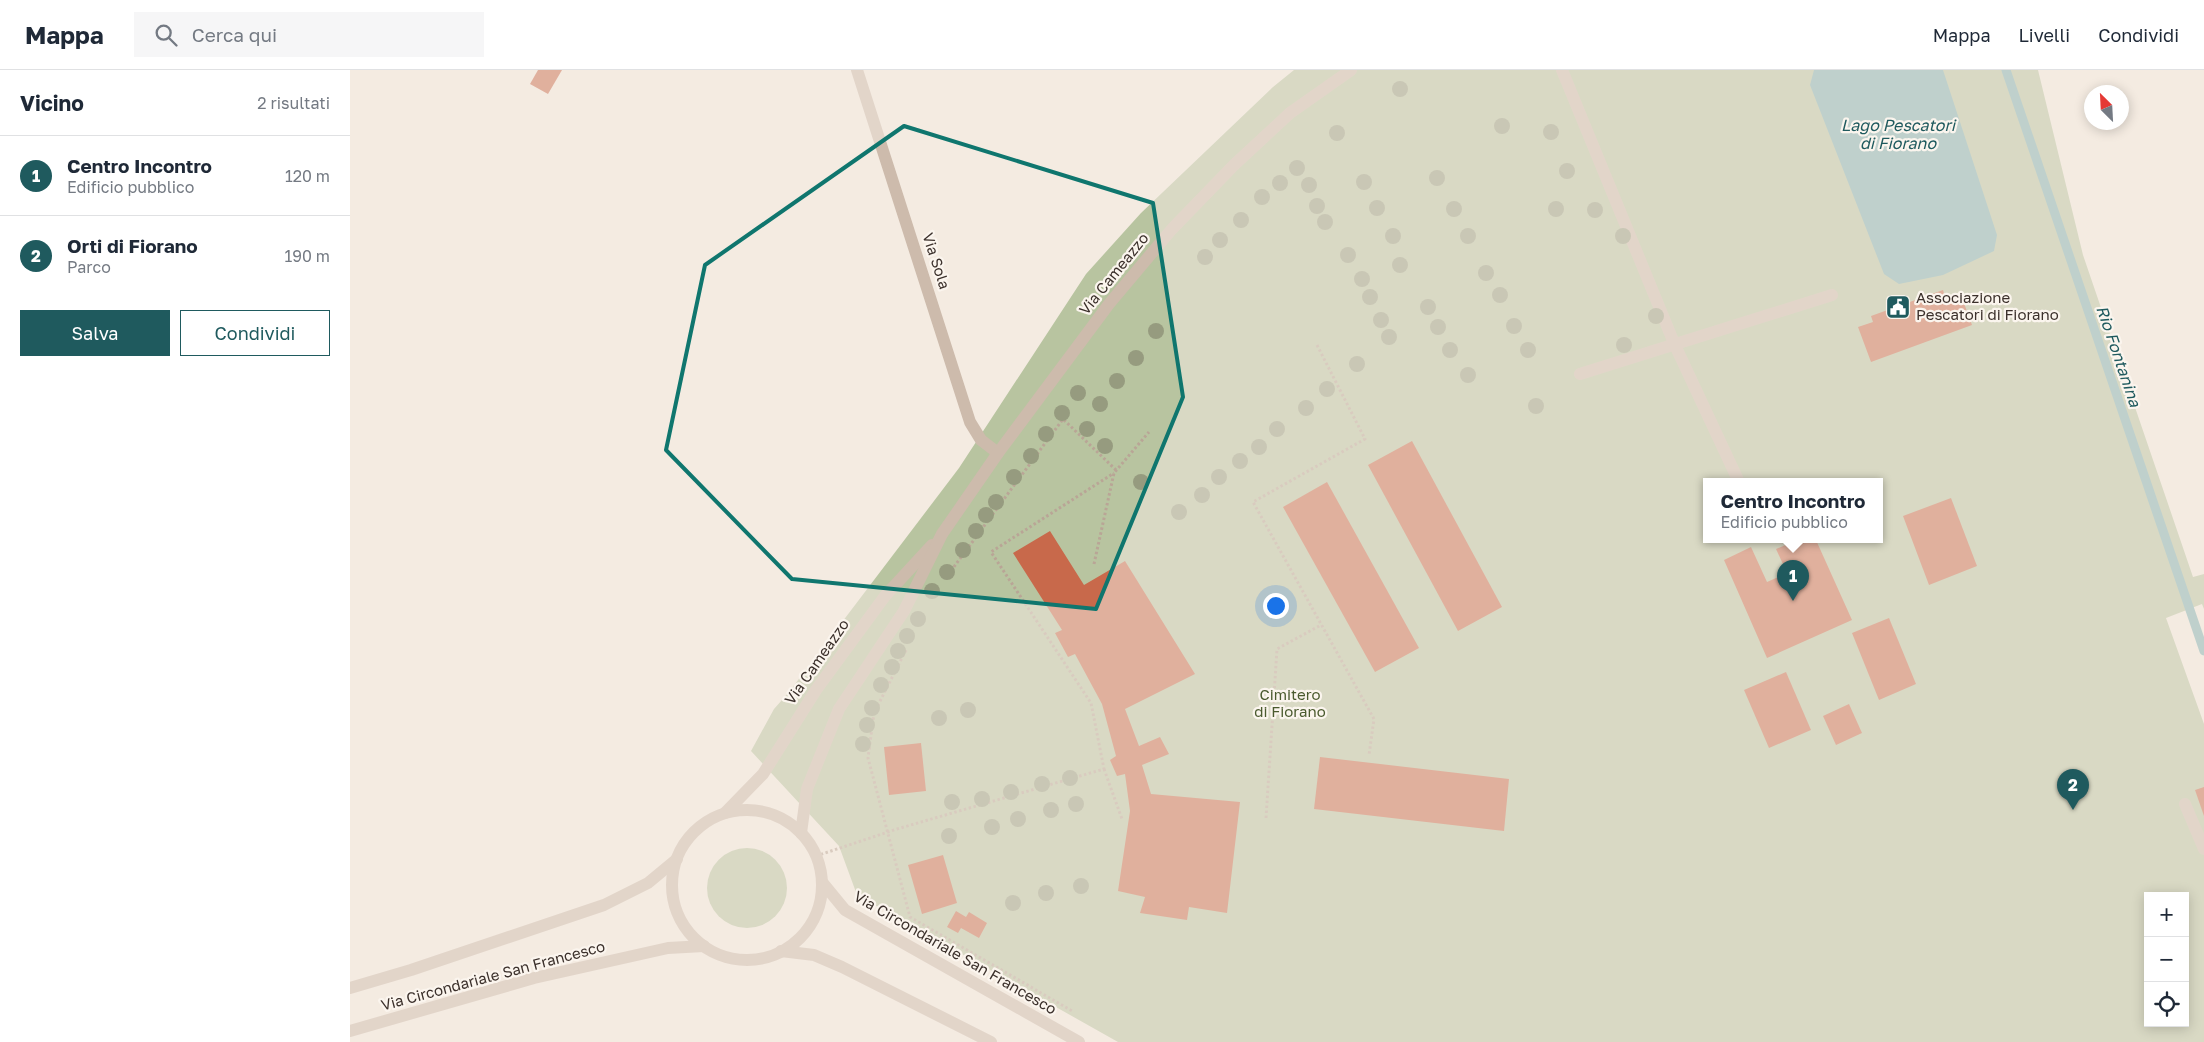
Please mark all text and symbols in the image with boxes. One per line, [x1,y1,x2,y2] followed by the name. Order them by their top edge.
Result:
[134,12,484,57] search box
[25,20,104,49] text: Mappa
[152,21,180,49] icon: search
[192,23,277,46] text: Cerca qui
[1933,24,1991,46] text: Mappa
[2019,24,2070,46] text: Livelli
[2098,24,2179,46] text: Condividi
[2084,85,2129,130] north arrow
[20,90,84,116] text: Vicino
[257,93,330,113] text: 2 risultati
[1841,115,1957,153] water label: Lago Pescatori di Fiorano
[67,154,212,177] text: Centro Incontro
[32,166,40,186] text: 1
[285,166,330,186] text: 120 m
[67,177,194,197] text: Edificio pubblico
[1075,229,1152,318] street label: Via Cameazzo
[919,230,954,291] street label: Via Sola
[67,234,198,257] text: Orti di Fiorano
[31,246,41,266] text: 2
[284,246,330,266] text: 190 m
[67,257,111,277] text: Parco
[1916,288,2059,323] place label: Associazione Pescatori di Fiorano
[1885,294,1911,320] public building icon: Associazione Pescatori di Fiorano
[2092,303,2146,410] water label: Rio Fontanina
[20,310,170,356] button: Salva
[180,310,330,356] button: Condividi
[1703,478,1883,543] popup
[1721,489,1865,512] text: Centro Incontro
[1721,512,1848,532] text: Edificio pubblico
[1777,560,1809,601] pin: 1
[1263,593,1289,619] your location
[780,615,852,707] street label: Via Cameazzo
[1254,685,1326,720] park label: Cimitero di Fiorano
[2057,769,2089,810] pin: 2
[851,887,1060,1018] street label: Via Circondariale San Francesco
[2144,892,2189,1027] map controls
[2144,892,2189,937] button: +
[379,936,607,1014] street label: Via Circondariale San Francesco
[2144,937,2189,982] button: −
[2144,982,2189,1027] button: locate

